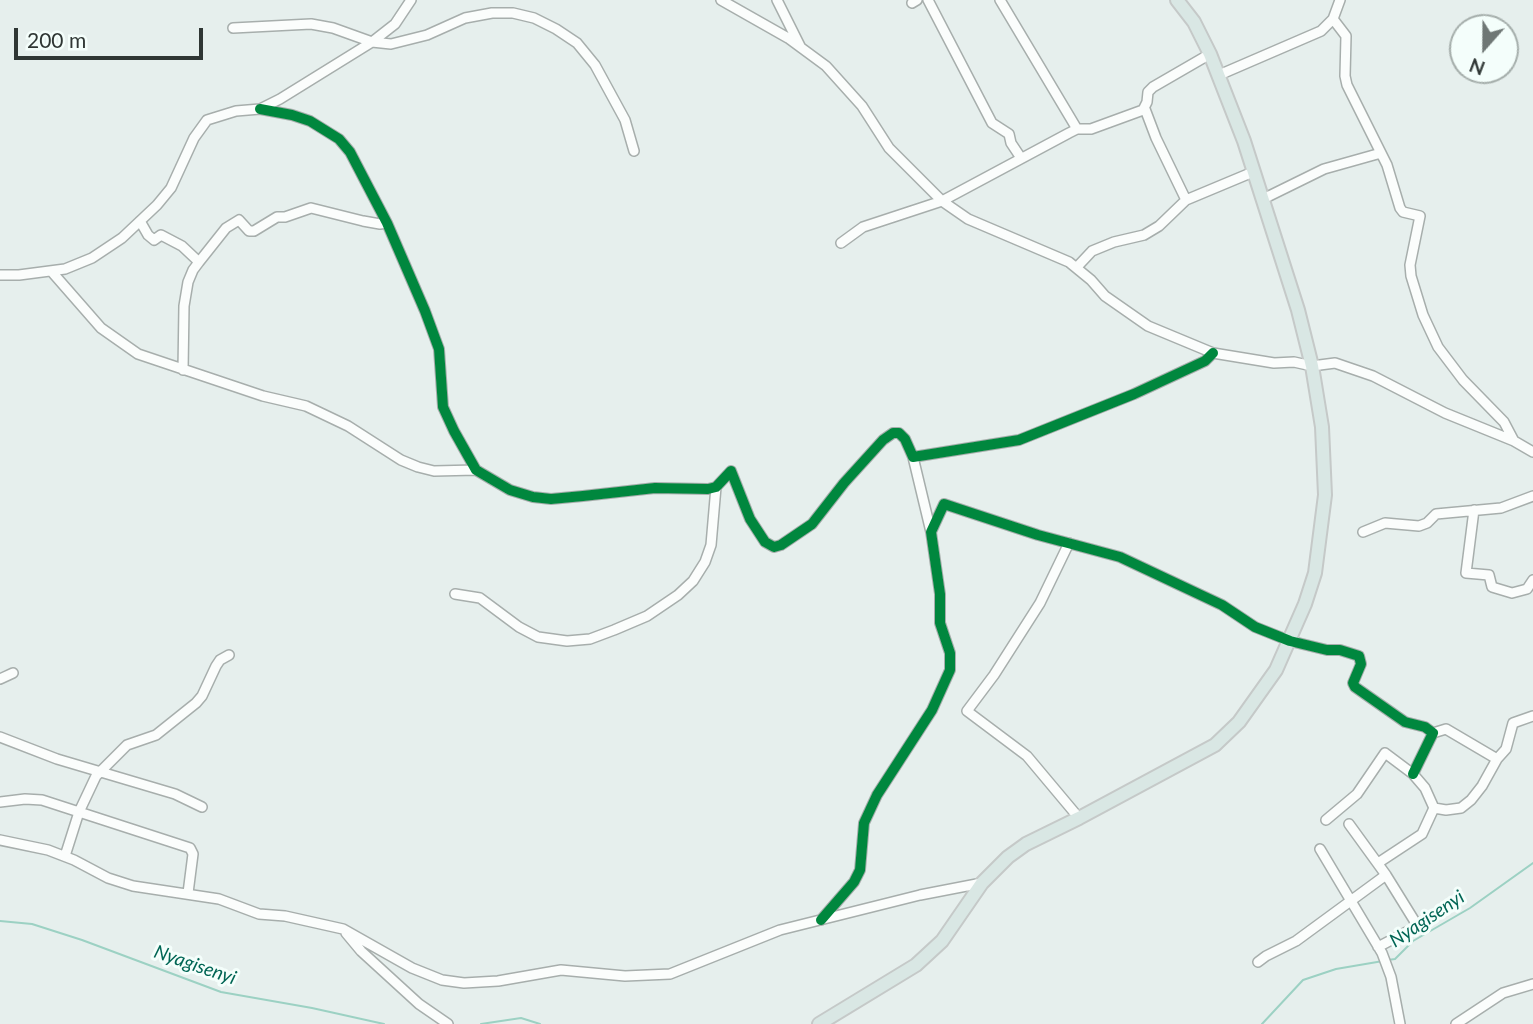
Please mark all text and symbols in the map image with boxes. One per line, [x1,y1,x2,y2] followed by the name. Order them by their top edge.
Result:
[18,14,206,58] scale bar
[1449,14,1519,84] north arrow
[27,27,86,52] text: 200 m
[1466,54,1488,81] text: N
[1385,886,1469,952] water label: Nyagisenyi
[151,940,239,990] water label: Nyagisenyi

